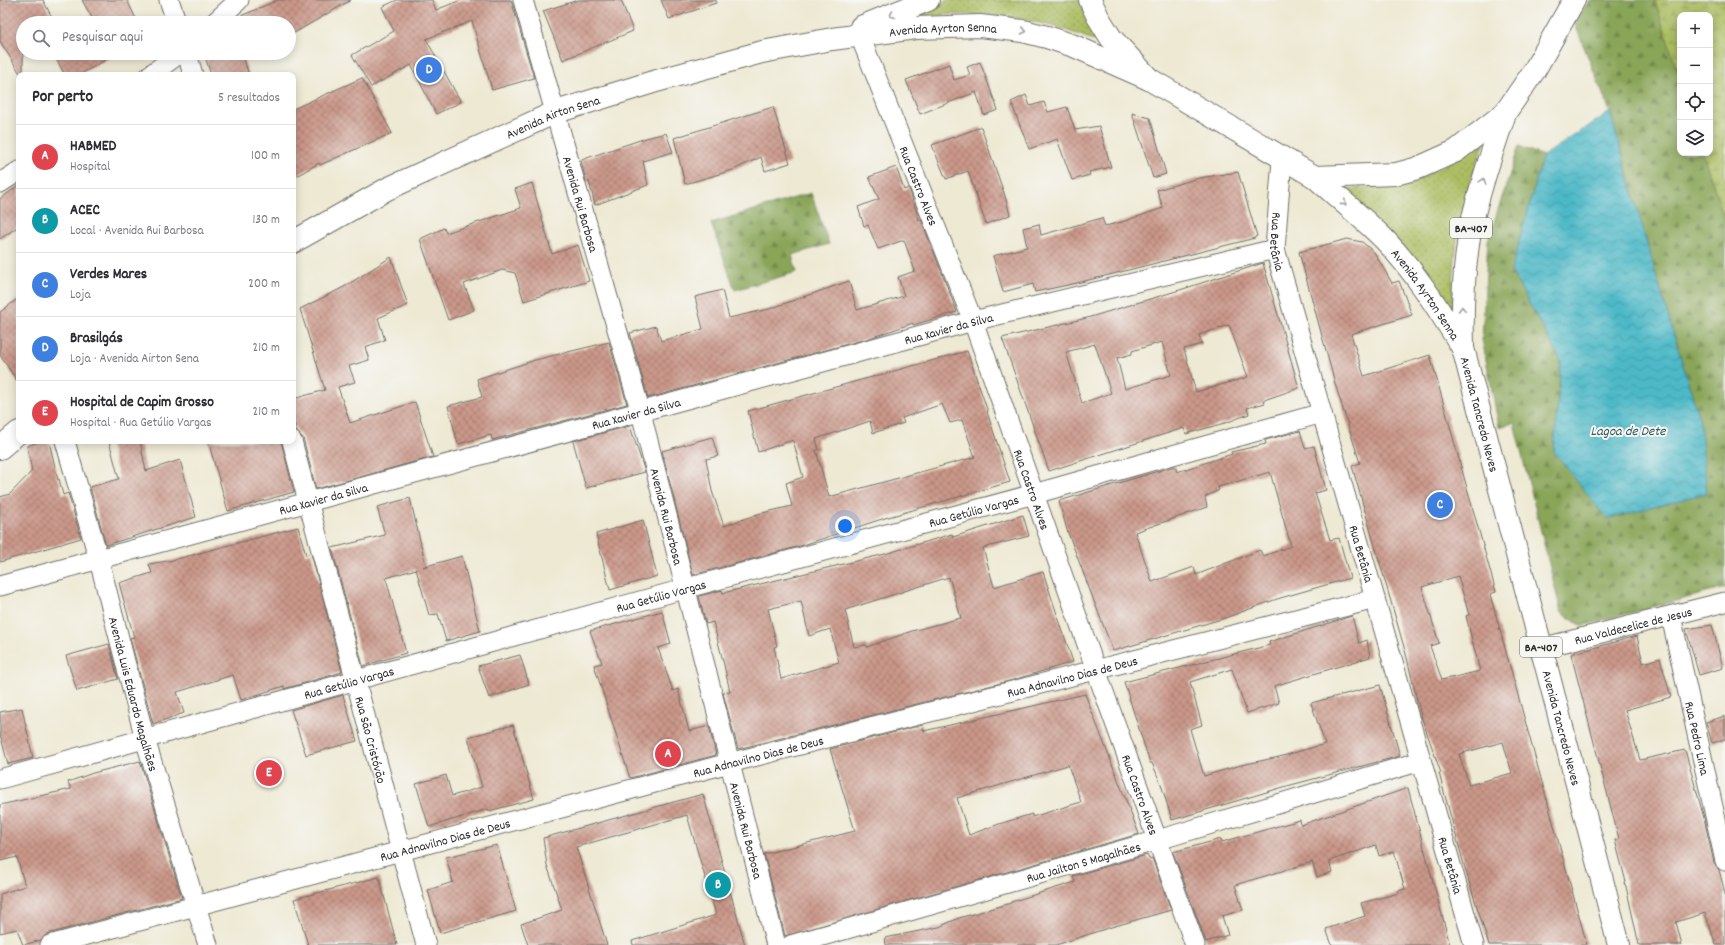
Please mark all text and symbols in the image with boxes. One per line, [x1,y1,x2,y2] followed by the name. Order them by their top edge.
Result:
[888,10,896,18] one-way arrow
[1677,12,1713,156] map controls
[1677,12,1713,48] button: +
[16,16,296,60] search box
[888,19,999,43] street label: Avenida Ayrton Senna
[30,27,52,49] icon: search
[62,27,143,49] text: Pesquisar aqui
[1021,27,1027,35] one-way arrow
[1677,48,1713,84] button: −
[416,55,442,85] pin: D
[1677,84,1713,120] button: locate
[32,86,93,110] text: Por perto
[218,89,280,108] text: 5 resultados
[504,92,603,145] street label: Avenida Airton Sena
[1677,120,1713,156] button: layers
[70,136,116,158] text: HABMED
[893,144,941,229] street label: Rua Castro Alves
[41,147,49,166] text: A
[251,147,280,166] text: 100 m
[556,154,602,256] street label: Avenida Rui Barbosa
[70,158,110,177] text: Hospital
[1478,178,1487,185] one-way arrow
[1339,199,1347,206] one-way arrow
[70,200,100,222] text: ACEC
[42,211,48,230] text: B
[252,211,280,230] text: 130 m
[1263,212,1288,274] street label: Rua Betânia
[1450,218,1492,238] road number: BA-407
[70,222,204,241] text: Local · Avenida Rui Barbosa
[1385,245,1463,345] street label: Avenida Ayrton Senna
[70,264,147,286] text: Verdes Mares
[42,275,48,294] text: C
[248,275,280,294] text: 200 m
[70,286,91,305] text: Loja
[1458,306,1467,312] one-way arrow
[903,309,996,351] street label: Rua Xavier da Silva
[70,328,123,350] text: Brasilgás
[42,339,48,358] text: D
[252,339,280,358] text: 210 m
[70,350,199,369] text: Loja · Avenida Airton Sena
[1454,355,1502,475] street label: Avenida Tancredo Neves
[70,392,214,414] text: Hospital de Capim Grosso
[590,394,684,436] street label: Rua Xavier da Silva
[42,403,48,422] text: E
[252,403,280,422] text: 210 m
[70,414,212,433] text: Hospital · Rua Getúlio Vargas
[1590,422,1666,442] water label: Lagoa de Dete
[1007,447,1053,533] street label: Rua Castro Alves
[643,466,686,568] street label: Avenida Rui Barbosa
[277,479,371,522] street label: Rua Xavier da Silva
[1427,490,1453,520] pin: C
[927,492,1021,534] street label: Rua Getúlio Vargas
[835,516,855,536] your location
[1342,523,1377,586] street label: Rua Betânia
[614,576,709,619] street label: Rua Getúlio Vargas
[1573,604,1695,651] street label: Rua Valdecelice de Jesus
[102,615,161,774] street label: Avenida Luis Eduardo Magalhães
[1520,637,1562,657] road number: BA-407
[1005,653,1140,704] street label: Rua Adnavilno Dias de Deus
[302,663,397,706] street label: Rua Getúlio Vargas
[1536,669,1584,788] street label: Avenida Tancredo Neves
[348,695,390,786] street label: Rua São Cristóvão
[1678,700,1713,778] street label: Rua Pedro Lima
[691,732,826,784] street label: Rua Adnavilno Dias de Deus
[655,739,681,769] pin: A
[1115,752,1162,838] street label: Rua Castro Alves
[256,758,282,788] pin: E
[723,780,766,882] street label: Avenida Rui Barbosa
[378,815,513,868] street label: Rua Adnavilno Dias de Deus
[1432,835,1466,897] street label: Rua Betânia
[1025,838,1143,889] street label: Rua Jailton S Magalhães
[705,870,731,900] pin: B

